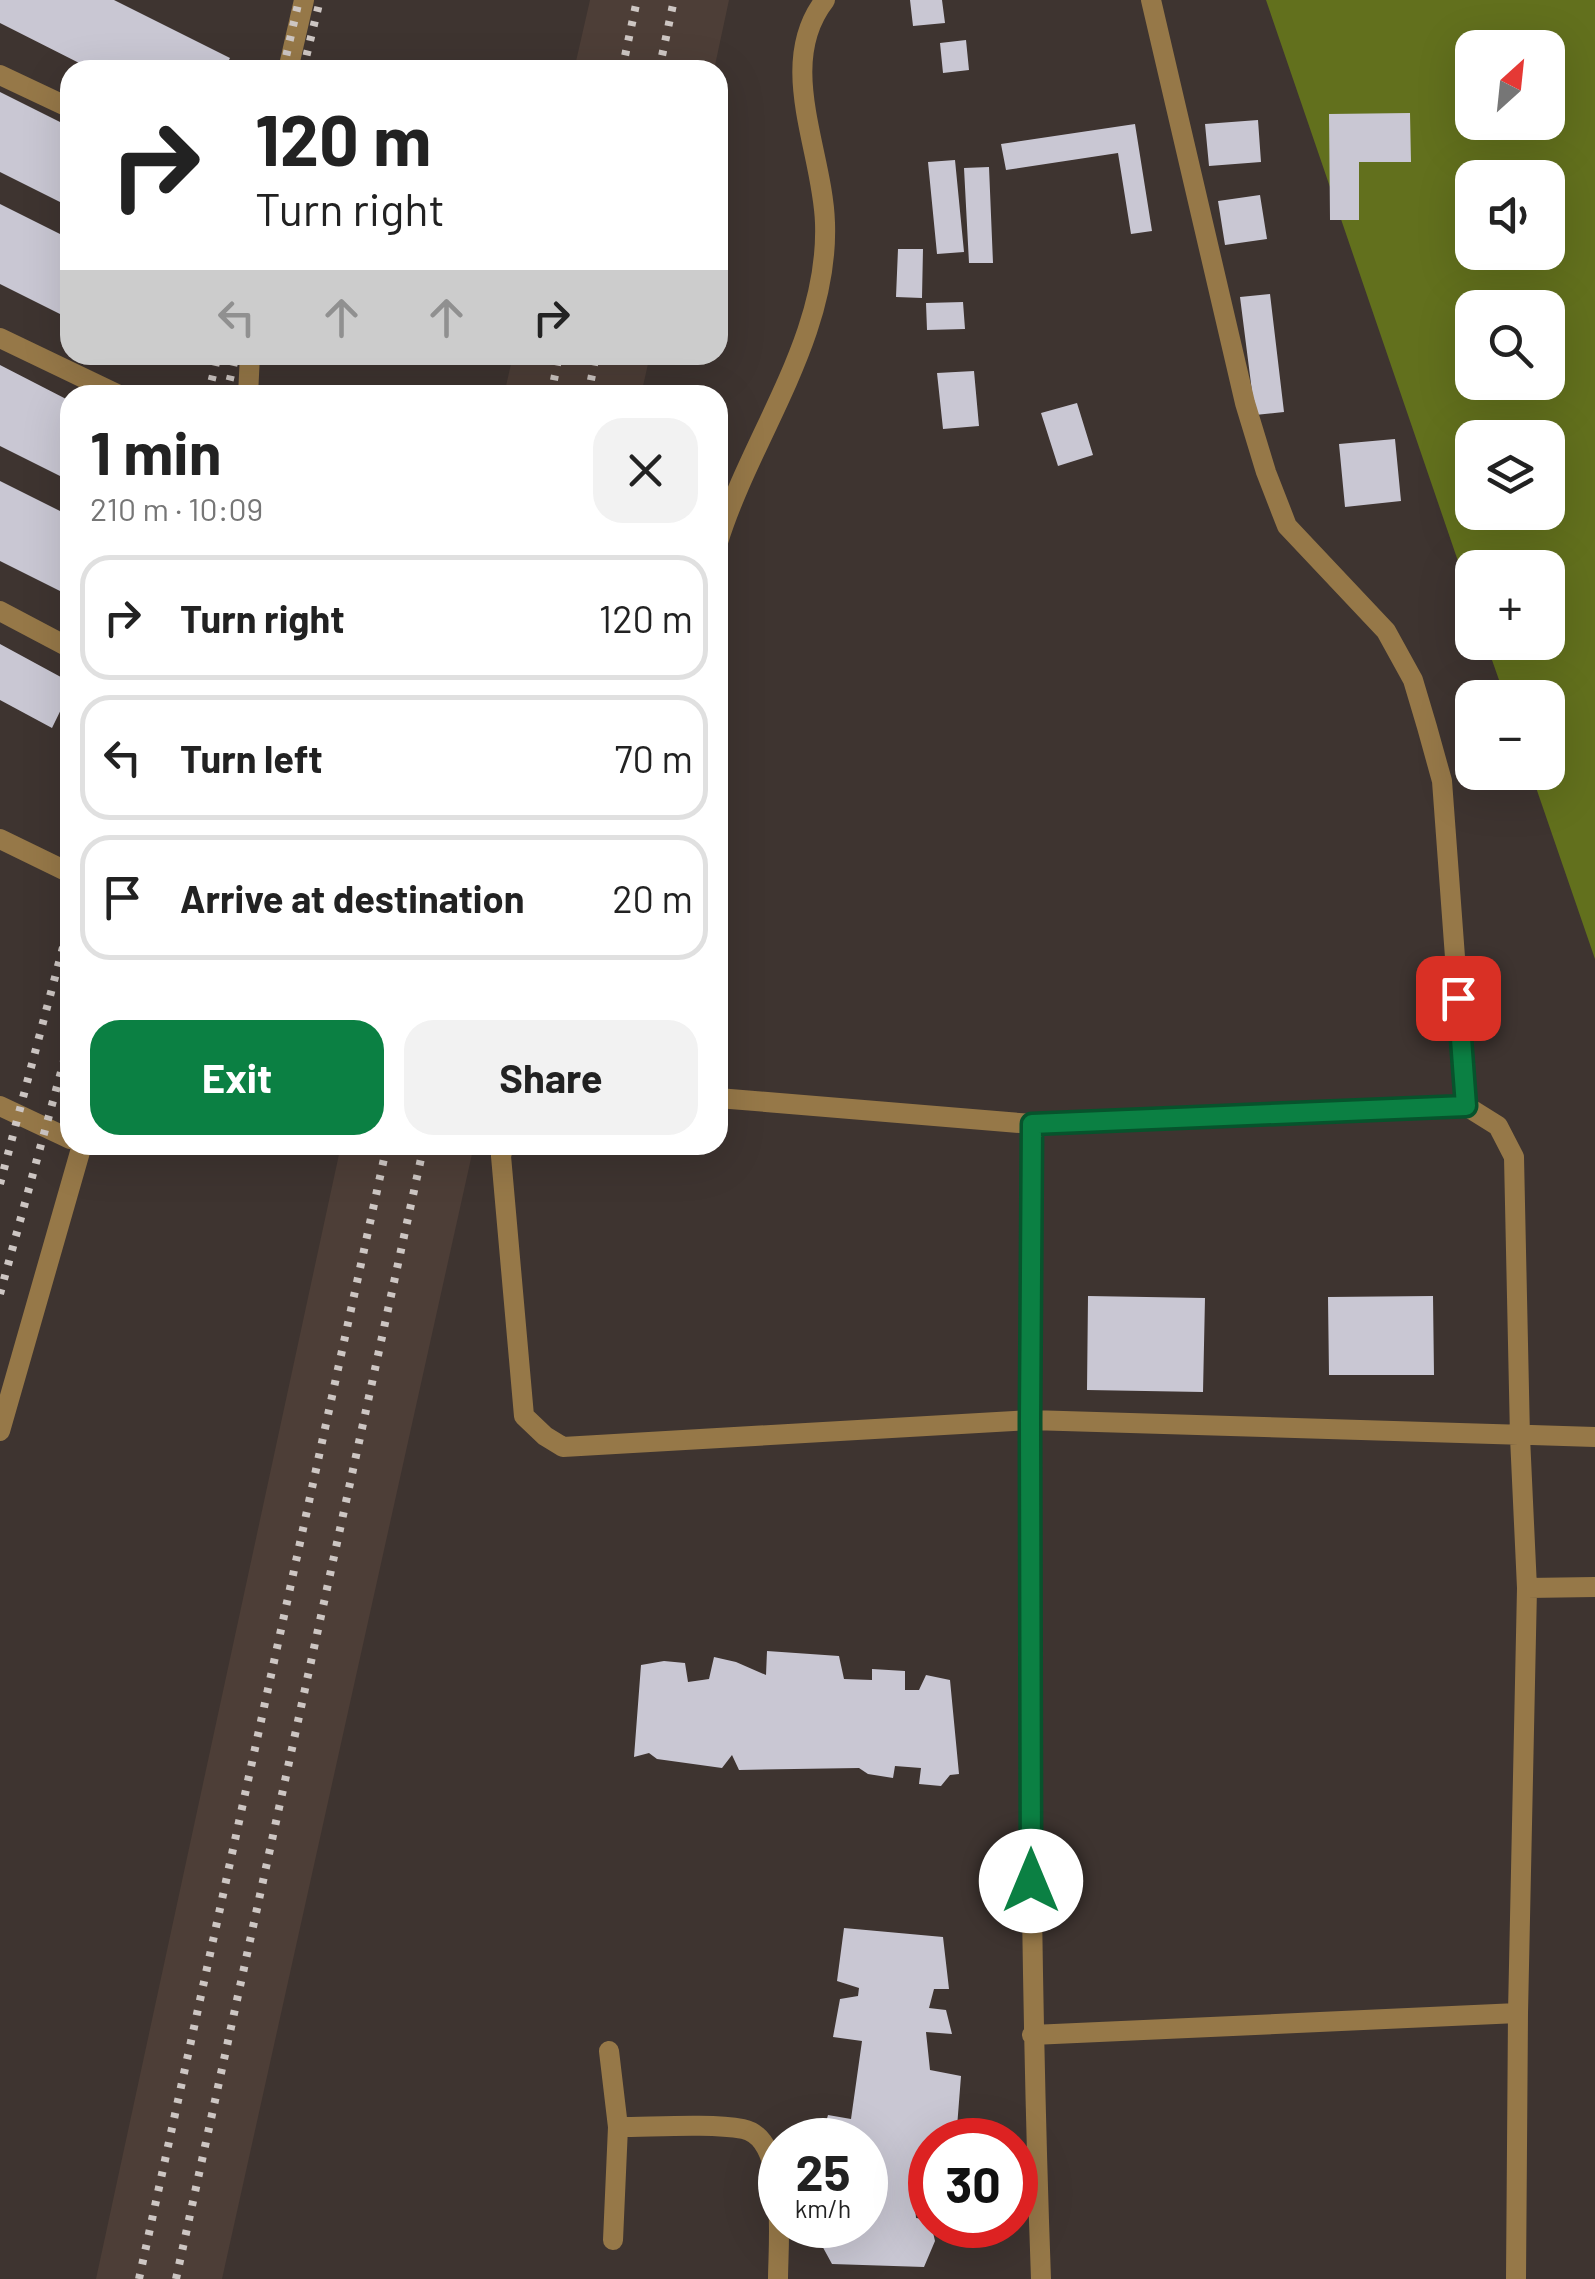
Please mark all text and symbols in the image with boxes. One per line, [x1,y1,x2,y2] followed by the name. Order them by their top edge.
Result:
[1455,30,1565,140] north arrow
[1455,30,1565,790] map controls
[255,96,431,180] text: 120 m
[90,100,220,230] icon: right
[1455,160,1565,270] button: sound
[255,181,445,235] text: Turn right
[209,290,264,345] icon: left
[314,290,369,345] icon: ahead
[419,290,474,345] icon: ahead
[524,290,579,345] icon: right
[1455,290,1565,400] button: search
[90,415,221,487] text: 1 min
[593,418,698,523] button: close
[1455,420,1565,530] button: layers
[90,489,263,527] text: 210 m · 10:09
[1455,550,1565,660] button: +
[95,590,150,645] icon: right
[180,595,345,641] text: Turn right
[599,595,693,641] text: 120 m
[1455,680,1565,790] button: −
[95,730,150,785] icon: left
[180,735,323,781] text: Turn left
[615,735,693,781] text: 70 m
[95,870,150,925] icon: arrive
[180,875,525,921] text: Arrive at destination
[612,875,693,921] text: 20 m
[1416,956,1501,1041] pin
[1431,971,1486,1026] icon: arrive
[90,1020,384,1135] button: Exit
[404,1020,698,1135] button: Share
[979,1829,1083,1933] position arrow
[908,2118,1038,2248] speed limit sign: 30
[796,2141,850,2201] text: 25
[795,2193,851,2223] text: km/h

